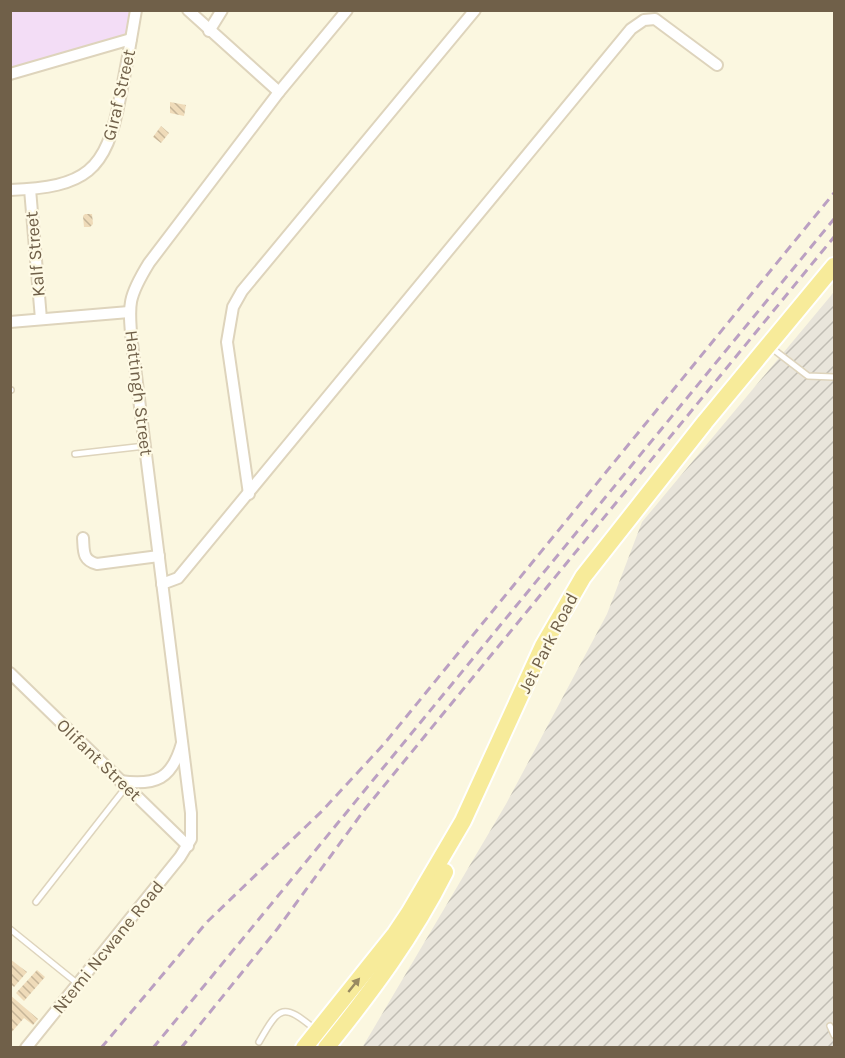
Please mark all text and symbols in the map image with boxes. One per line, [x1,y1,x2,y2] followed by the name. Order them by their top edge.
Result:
[98,47,140,143] street label: Giraf Street
[20,210,50,298] street label: Kalf Street
[120,329,158,457] street label: Hattingh Street
[513,589,583,697] street label: Jet Park Road
[52,714,146,806] street label: Olifant Street
[47,876,169,1018] street label: Ntemi Ncwane Road
[347,977,360,993] one-way arrow

